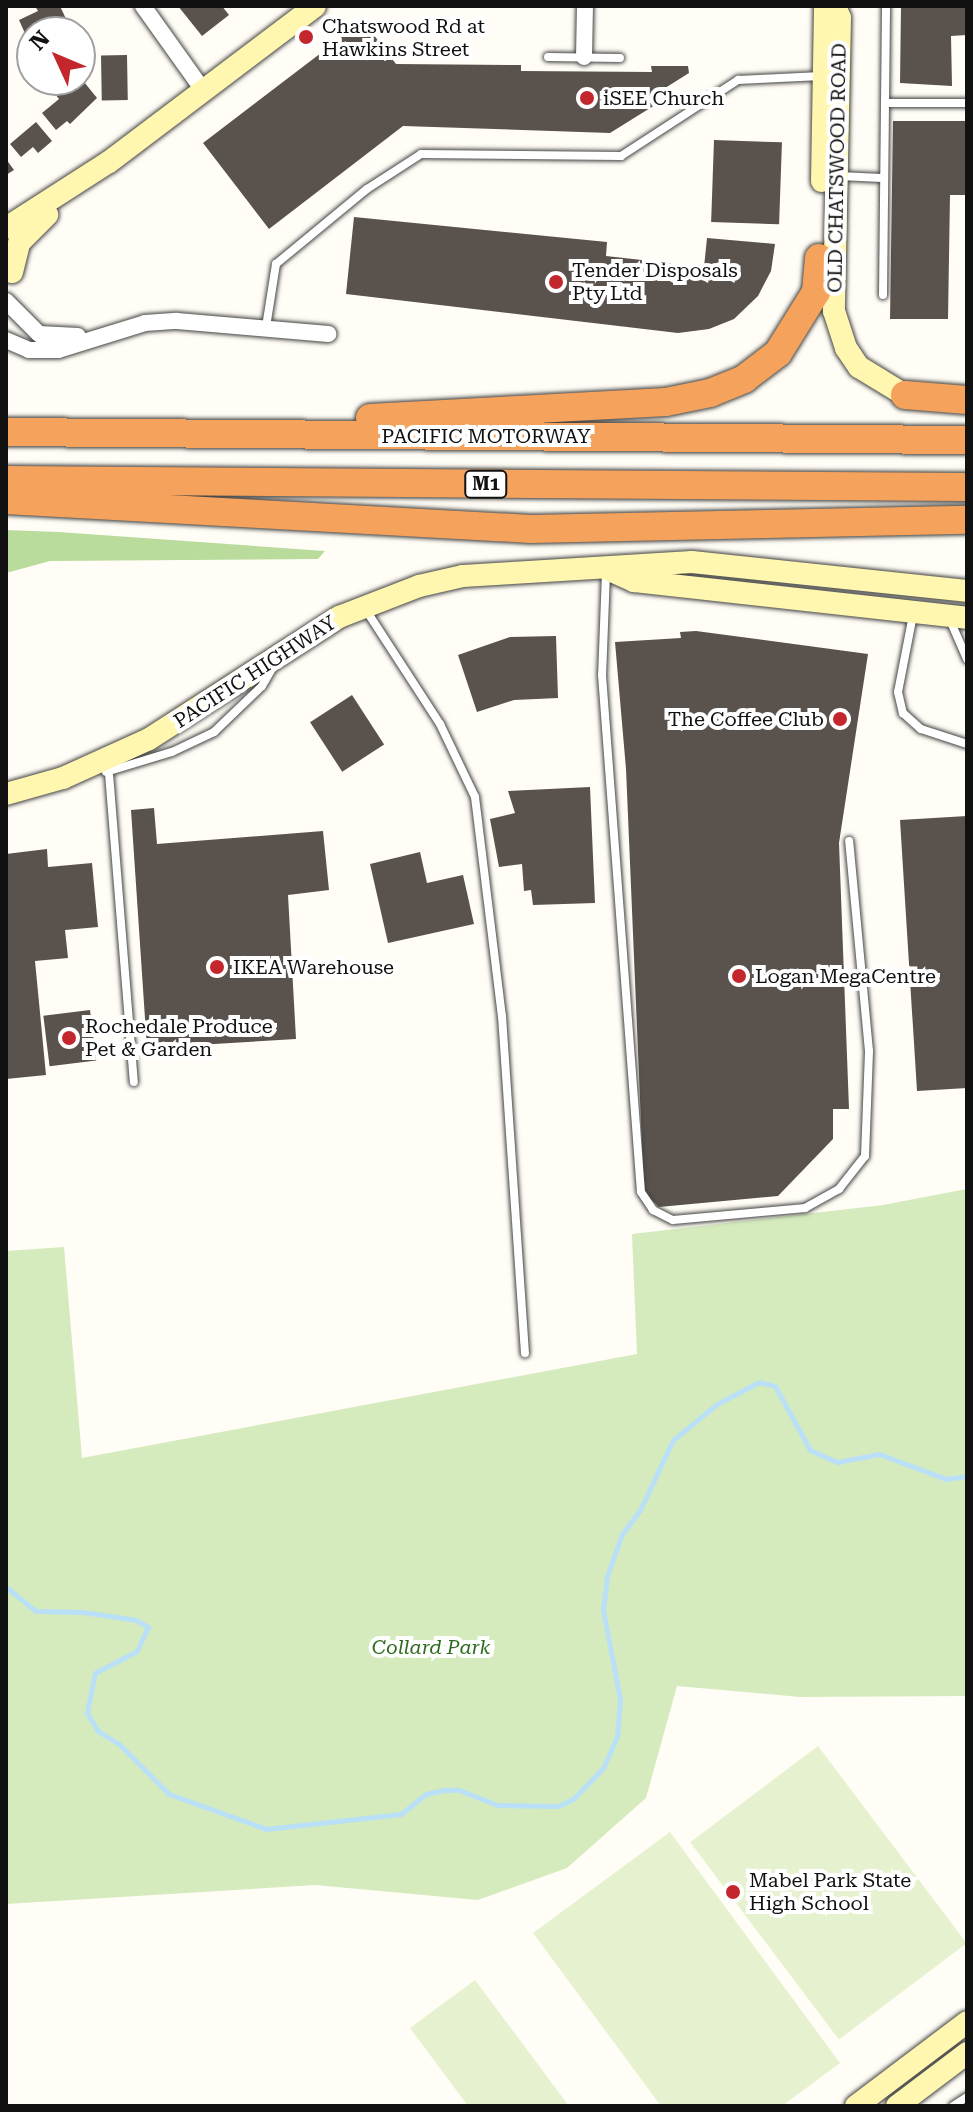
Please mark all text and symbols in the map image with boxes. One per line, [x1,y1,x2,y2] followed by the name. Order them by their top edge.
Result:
[322,14,485,61] place label: Chatswood Rd at Hawkins Street
[16,16,96,96] north arrow
[25,26,55,55] text: N
[297,28,315,46] marker: Chatswood Rd at Hawkins Street
[823,43,851,293] street label: OLD CHATSWOOD ROAD
[603,86,724,110] place label: iSEE Church
[578,89,596,107] marker: iSEE Church
[572,258,738,305] place label: Tender Disposals Pty Ltd
[547,273,565,291] marker: Tender Disposals Pty Ltd
[381,424,591,448] street label: PACIFIC MOTORWAY
[464,470,508,498] road number: M1
[169,611,341,733] street label: PACIFIC HIGHWAY
[668,707,824,731] place label: The Coffee Club
[831,710,849,728] marker: The Coffee Club
[233,955,394,979] place label: IKEA Warehouse
[208,958,226,976] marker: IKEA Warehouse
[755,964,936,988] place label: Logan MegaCentre
[730,967,748,985] marker: Logan MegaCentre
[85,1014,273,1061] place label: Rochedale Produce Pet & Garden
[60,1029,78,1047] marker: Rochedale Produce Pet & Garden
[372,1635,490,1659] park label: Collard Park
[749,1868,911,1915] place label: Mabel Park State High School
[724,1883,742,1901] marker: Mabel Park State High School

